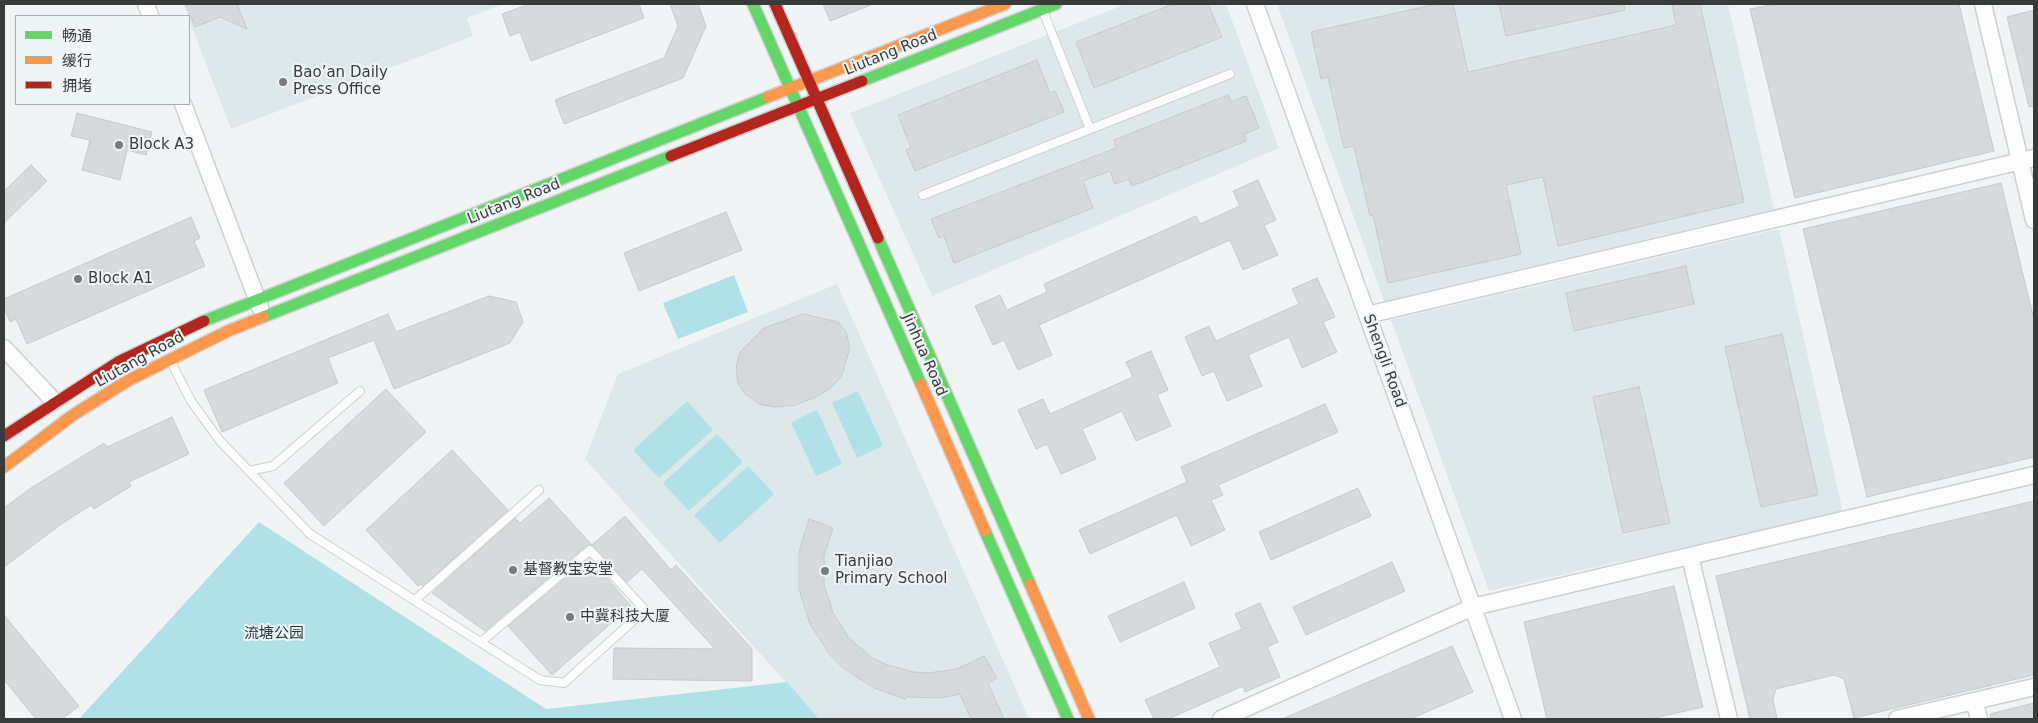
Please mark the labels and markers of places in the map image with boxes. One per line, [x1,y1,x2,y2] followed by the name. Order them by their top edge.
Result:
[293,64,388,99] place label: Bao’an Daily Press Office
[277,76,289,88] marker: Bao’an Daily Press Office
[129,136,194,154] place label: Block A3
[113,139,125,151] marker: Block A3
[88,270,153,288] place label: Block A1
[72,273,84,285] marker: Block A1
[835,553,948,588] place label: Tianjiao Primary School
[523,561,613,579] place label: 基督教宝安堂
[507,564,519,576] marker: 基督教宝安堂
[819,565,831,577] marker: Tianjiao Primary School
[580,608,670,626] place label: 中冀科技大厦
[564,611,576,623] marker: 中冀科技大厦

